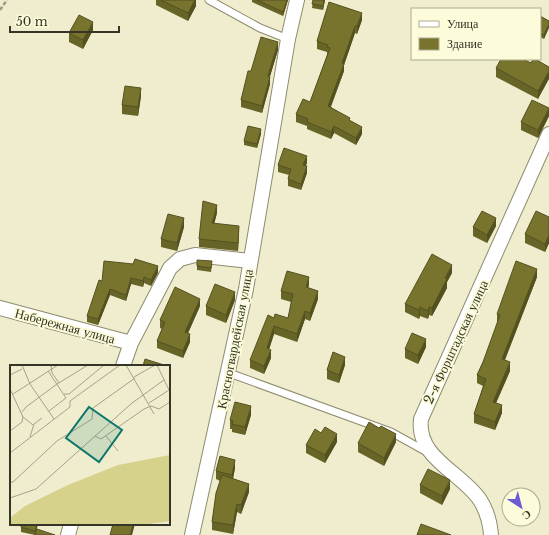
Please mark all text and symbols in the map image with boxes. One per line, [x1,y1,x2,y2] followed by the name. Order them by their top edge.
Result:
[10,8,119,34] scale bar
[411,8,541,60] legend
[16,14,48,29] text: 50 m
[447,16,479,31] text: Улица
[447,36,482,51] text: Здание
[213,267,257,411] street label: Красногвардейская улица
[420,277,492,407] street label: 2-я Форштадская улица
[13,304,117,348] street label: Набережная улица
[10,365,170,525] inset map
[501,487,541,527] north arrow
[520,507,534,523] text: С

